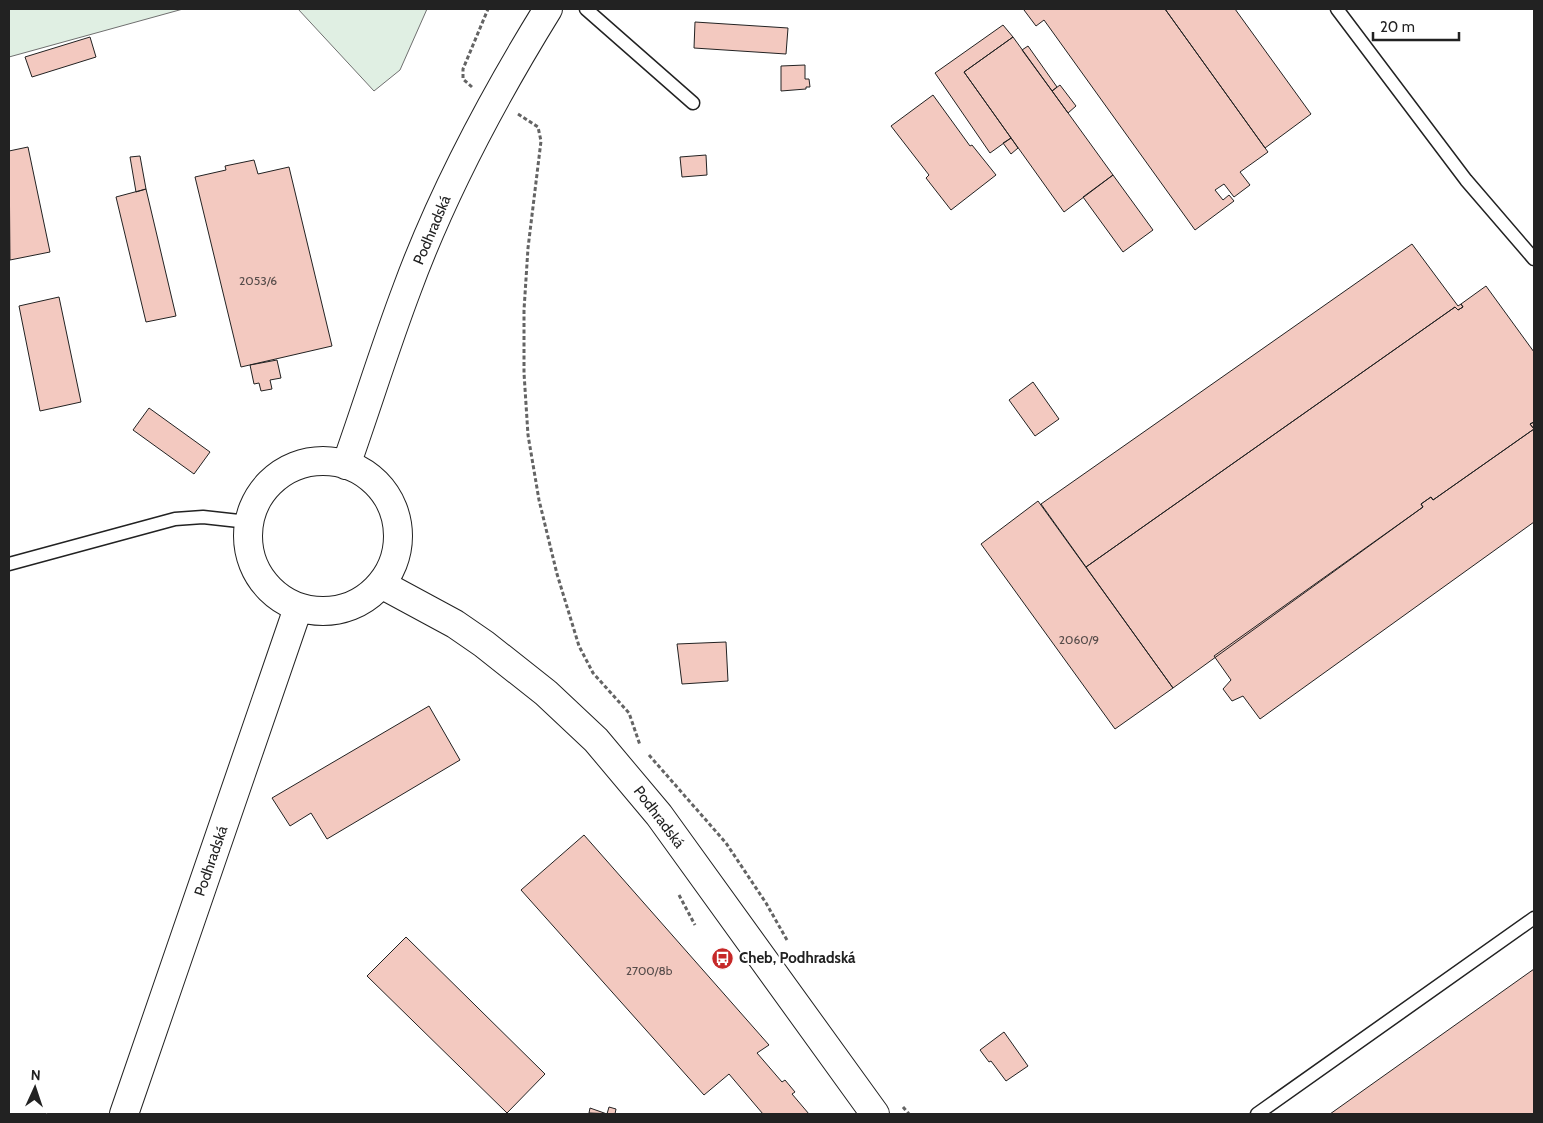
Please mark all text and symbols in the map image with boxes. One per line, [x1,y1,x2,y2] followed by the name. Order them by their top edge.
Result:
[1373,10,1459,42] scale bar
[1380,18,1415,36] text: 20 m
[409,192,455,267] street label: Podhradská
[239,273,277,288] house number: 2053/6
[1059,632,1099,647] house number: 2060/9
[630,782,689,852] street label: Podhradská
[191,823,232,899] street label: Podhradská
[711,946,735,970] bus stop icon: Cheb, Podhradská
[739,949,856,967] place label: Cheb, Podhradská
[626,963,673,978] house number: 2700/8b
[10,1063,60,1113] north arrow
[30,1066,41,1084] text: N

